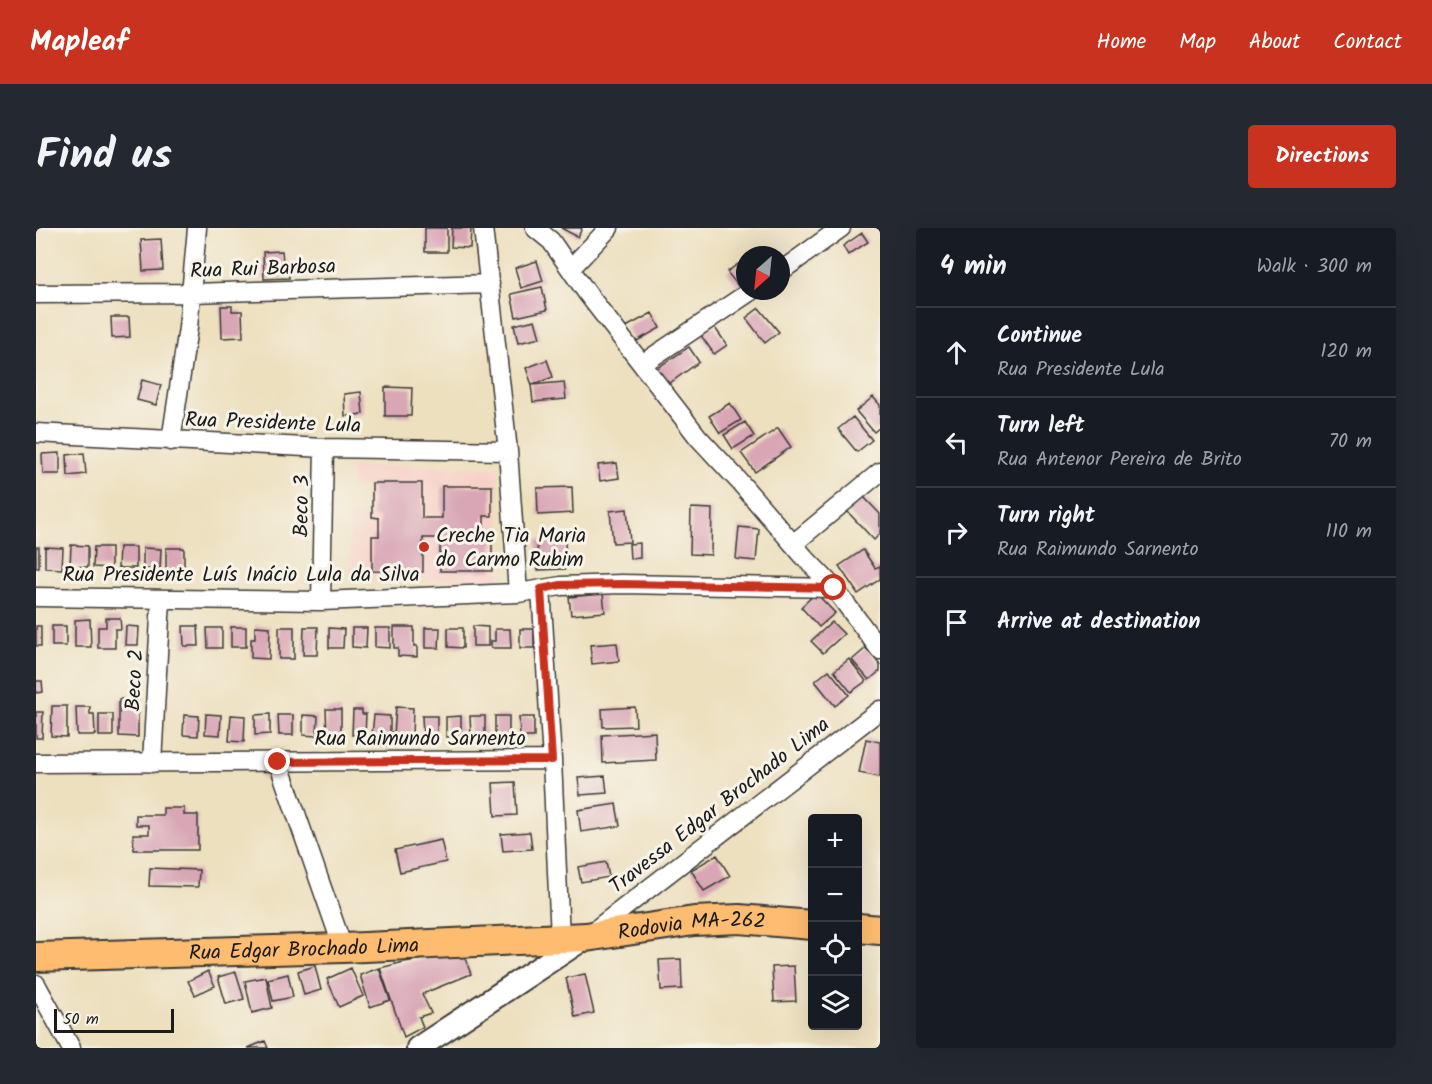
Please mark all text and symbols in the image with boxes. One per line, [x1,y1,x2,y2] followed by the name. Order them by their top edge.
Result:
[30,20,128,65] text: Mapleaf
[1097,26,1146,59] text: Home
[1179,26,1216,59] text: Map
[1249,26,1300,59] text: About
[1333,26,1402,59] text: Contact
[36,123,172,190] text: Find us
[1248,125,1396,188] button: Directions
[736,246,790,300] north arrow
[940,246,1007,288] text: 4 min
[190,250,337,289] street label: Rua Rui Barbosa
[1257,251,1372,283] text: Walk · 300 m
[997,319,1082,354] text: Continue
[940,336,973,369] icon: ahead
[1320,336,1372,368] text: 120 m
[997,354,1165,386] text: Rua Presidente Lula
[184,404,362,443] street label: Rua Presidente Lula
[997,409,1084,444] text: Turn left
[940,426,973,459] icon: left
[1329,426,1372,458] text: 70 m
[997,444,1242,476] text: Rua Antenor Pereira de Brito
[285,475,320,537] street label: Beco 3
[997,499,1095,534] text: Turn right
[940,516,973,549] icon: right
[1326,516,1372,548] text: 110 m
[436,520,586,577] place label: Creche Tia Maria do Carmo Rubim
[997,534,1199,566] text: Rua Raimundo Sarnento
[417,540,431,554] marker: Creche Tia Maria do Carmo Rubim
[62,559,420,592] street label: Rua Presidente Luís Inácio Lula da Silva
[820,574,846,600] route start
[997,605,1200,640] text: Arrive at destination
[940,606,973,639] icon: arrive
[117,648,154,712] street label: Beco 2
[603,709,837,903] street label: Travessa Edgar Brochado Lima
[314,723,526,756] street label: Rua Raimundo Sarnento
[264,748,290,774] route end
[808,814,862,1030] map controls
[808,814,862,868] button: +
[808,868,862,922] button: −
[616,904,767,950] street label: Rodovia MA-262
[808,922,862,976] button: locate
[188,930,420,971] street label: Rua Edgar Brochado Lima
[808,976,862,1030] button: layers
[54,1006,174,1034] scale bar
[63,1007,99,1032] text: 50 m

